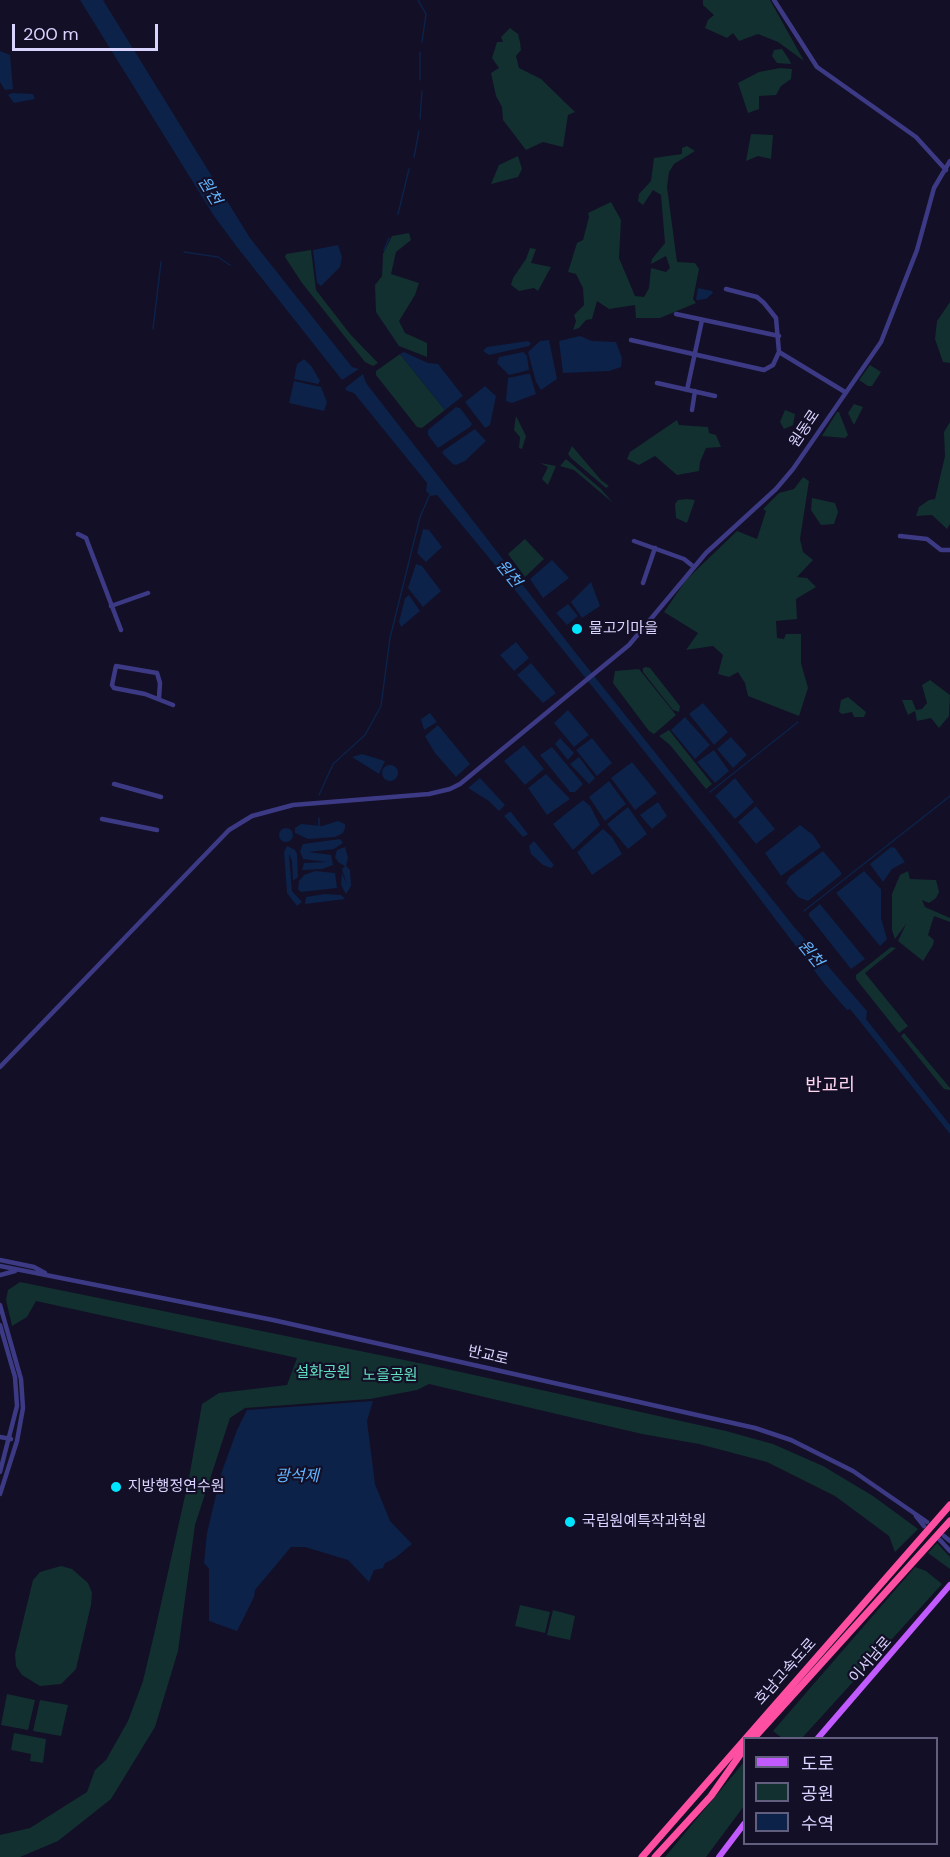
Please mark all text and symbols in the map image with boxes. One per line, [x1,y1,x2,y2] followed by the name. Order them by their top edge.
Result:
[15,12,160,50] scale bar
[23,22,79,46] text: 200 m
[193,173,225,209] water label: 원천
[786,407,824,451] street label: 원동로
[491,557,525,591] water label: 원천
[589,620,658,638] place label: 물고기마을
[570,622,584,636] marker: 물고기마을
[793,937,827,971] water label: 원천
[805,1075,855,1097] district label: 반교리
[466,1343,510,1369] street label: 반교로
[295,1364,351,1382] park label: 설화공원
[362,1367,418,1385] park label: 노을공원
[275,1467,319,1487] water label: 광석제
[128,1478,225,1496] place label: 지방행정연수원
[109,1480,123,1494] marker: 지방행정연수원
[582,1513,706,1531] place label: 국립원예특작과학원
[563,1515,577,1529] marker: 국립원예특작과학원
[846,1633,896,1687] street label: 이서남로
[752,1635,820,1709] street label: 호남고속도로
[743,1737,938,1845] legend
[801,1752,834,1776] text: 도로
[801,1782,834,1806] text: 공원
[801,1812,834,1836] text: 수역

